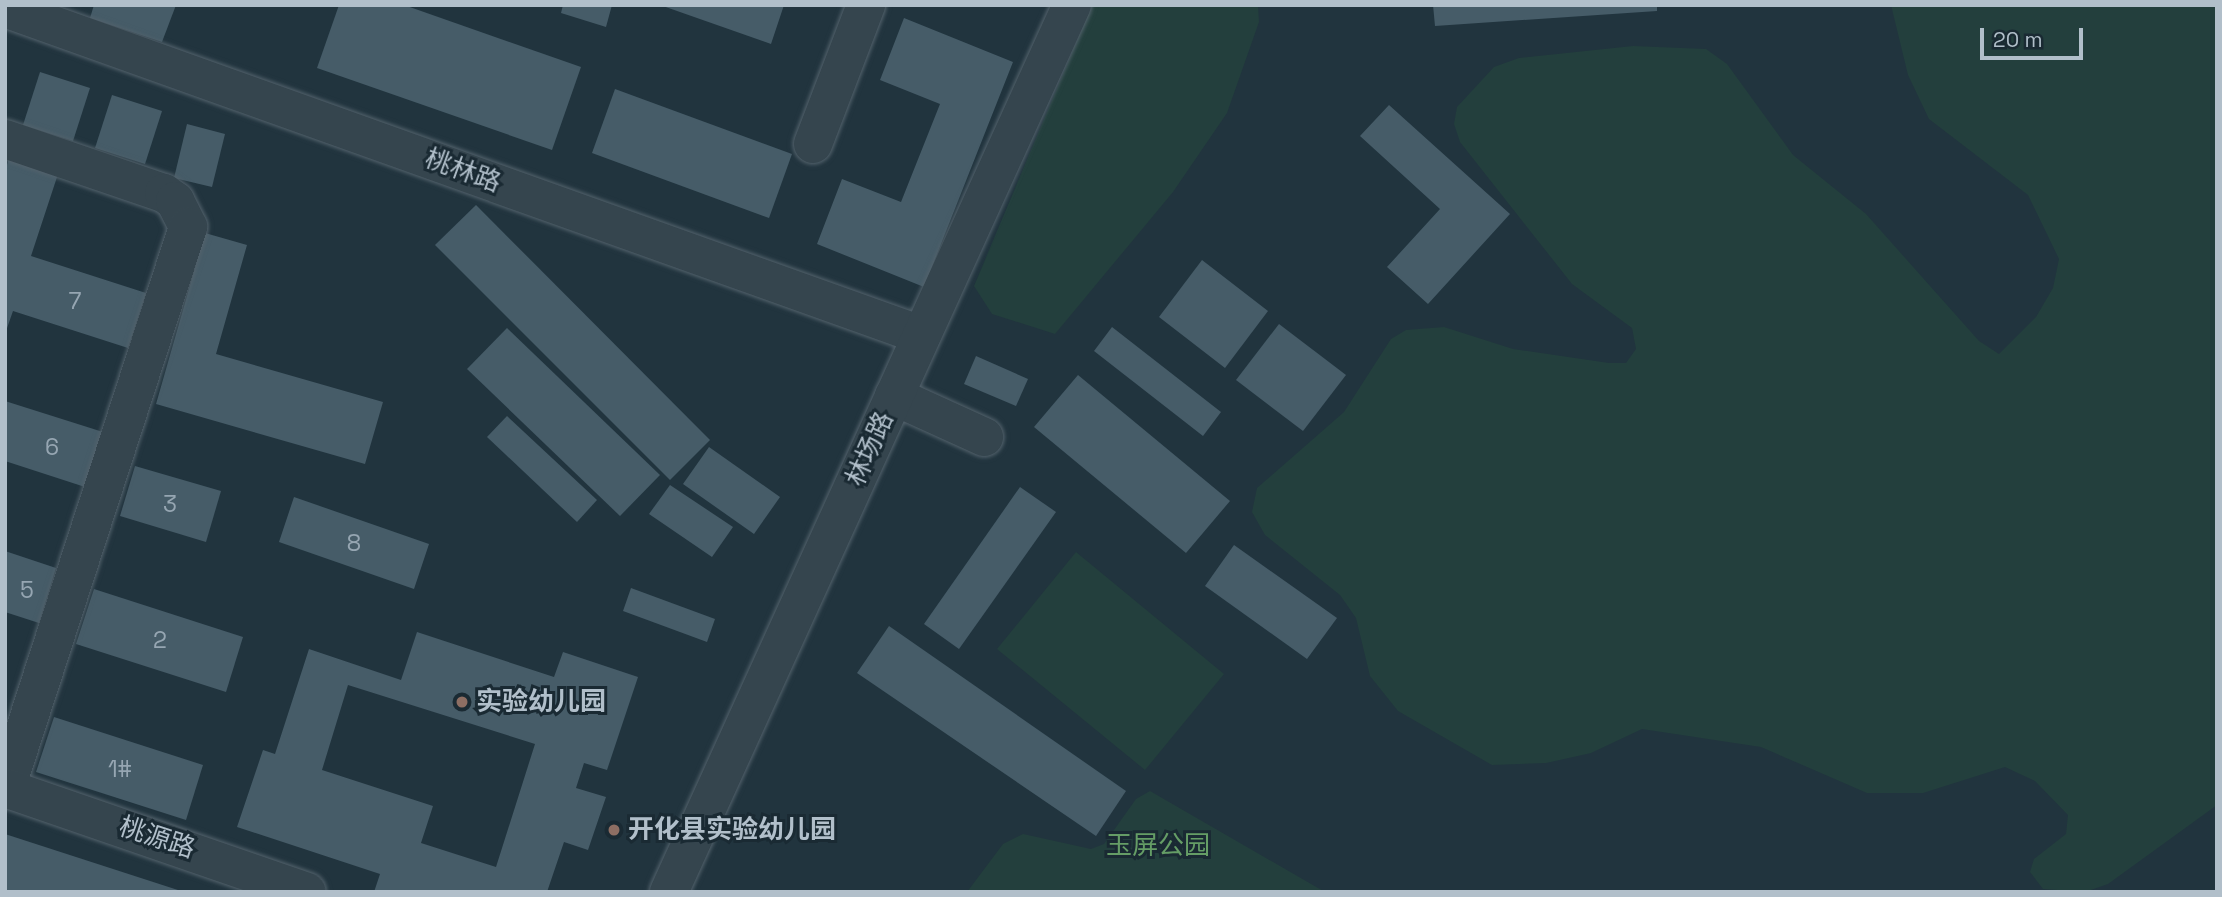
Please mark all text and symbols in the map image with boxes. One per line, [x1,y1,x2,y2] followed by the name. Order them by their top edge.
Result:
[1984,14,2087,58] scale bar
[1993,26,2043,53] text: 20 m
[421,143,505,199] street label: 桃林路
[69,287,81,315] house number: 7
[840,407,900,491] street label: 林场路
[45,433,59,461] house number: 6
[163,490,177,518] house number: 3
[347,529,361,557] house number: 8
[20,576,34,604] house number: 5
[153,626,167,654] house number: 2
[476,686,606,718] place label: 实验幼儿园
[454,694,470,710] marker: 实验幼儿园
[108,755,132,783] house number: 1#
[115,811,199,865] street label: 桃源路
[628,814,836,846] place label: 开化县实验幼儿园
[606,822,622,838] marker: 开化县实验幼儿园
[1106,830,1210,862] park label: 玉屏公园

